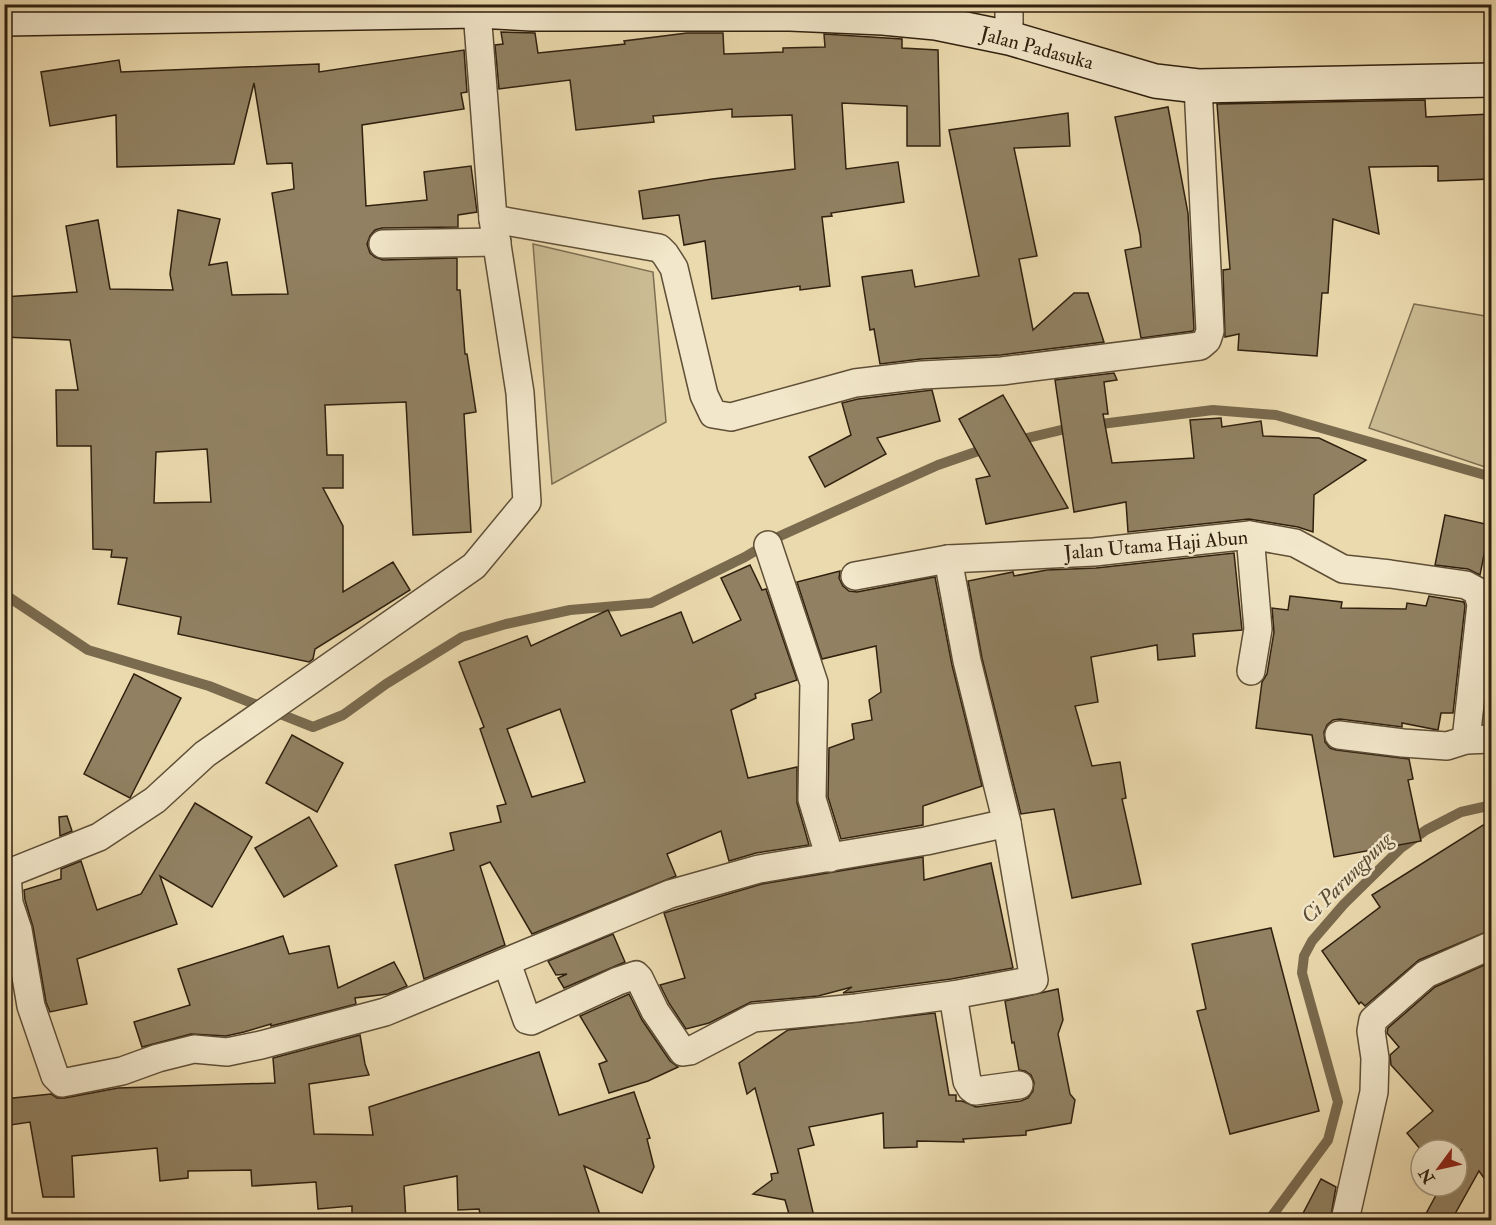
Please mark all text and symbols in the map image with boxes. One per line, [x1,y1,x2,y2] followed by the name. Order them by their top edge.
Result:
[977,21,1097,75] street label: Jalan Padasuka
[1062,525,1249,566] street label: Jalan Utama Haji Abun
[1295,826,1399,930] water label: Ci Parungpung
[1409,1138,1469,1198] north arrow
[1415,1164,1440,1188] text: N

